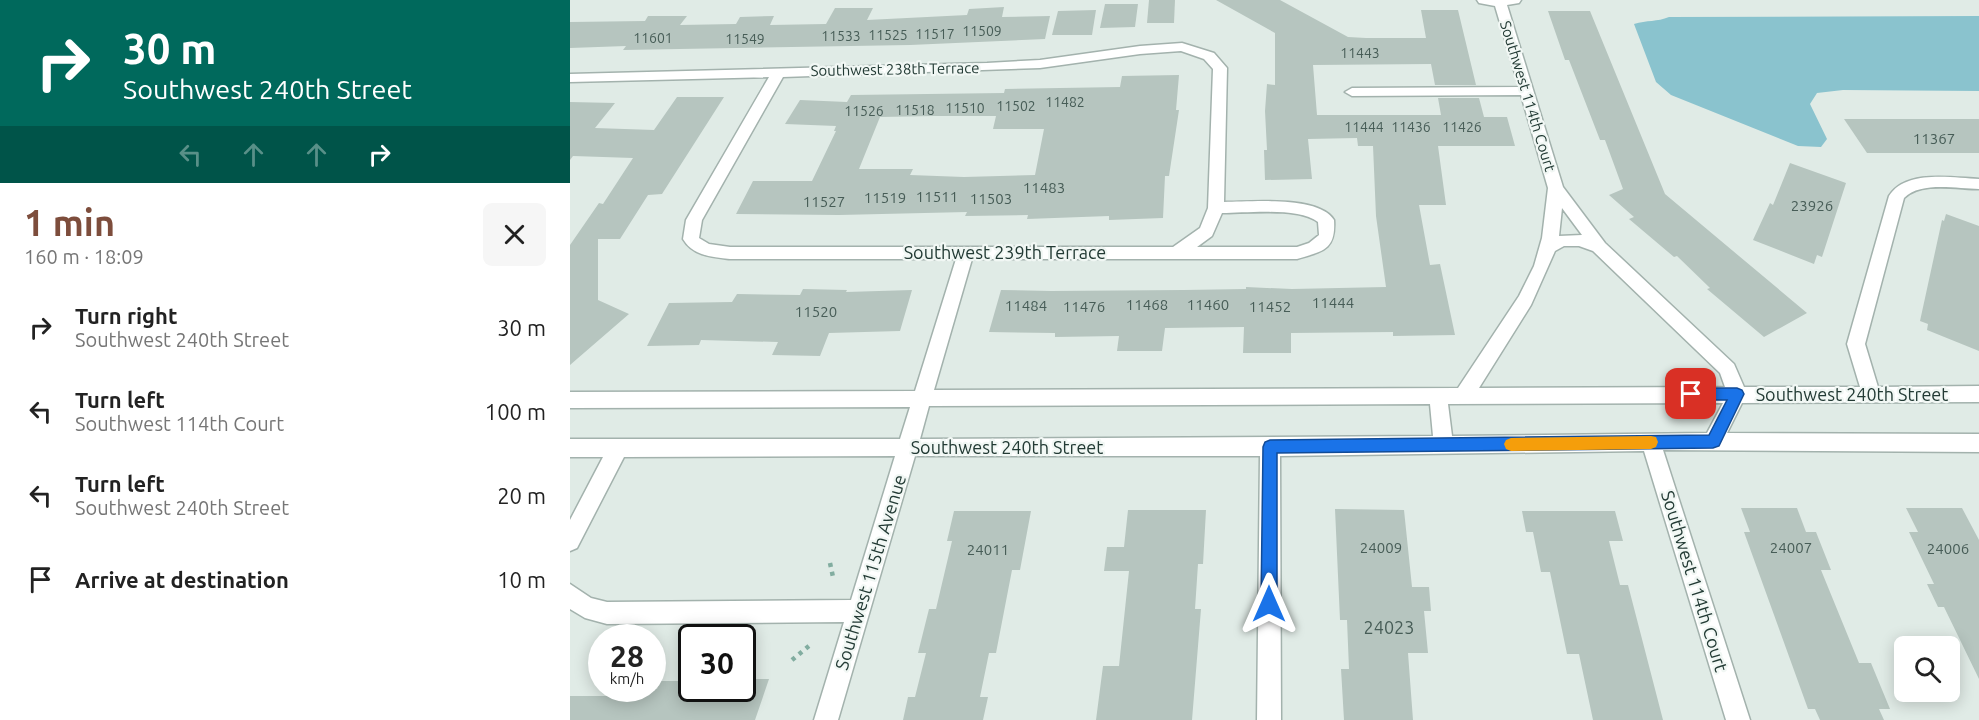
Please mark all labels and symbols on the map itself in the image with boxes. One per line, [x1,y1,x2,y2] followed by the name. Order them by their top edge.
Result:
[1497,19,1559,174] street label: Southwest 114th Court
[962,23,1002,39] house number: 11509
[915,26,955,42] house number: 11517
[868,27,908,43] house number: 11525
[821,28,861,44] house number: 11533
[633,30,673,46] house number: 11601
[725,31,765,47] house number: 11549
[1340,45,1380,61] house number: 11443
[810,59,980,79] street label: Southwest 238th Terrace
[1045,94,1085,110] house number: 11482
[996,98,1036,114] house number: 11502
[945,100,985,116] house number: 11510
[895,102,935,118] house number: 11518
[844,103,884,119] house number: 11526
[1344,119,1384,135] house number: 11444
[1391,119,1431,135] house number: 11436
[1442,119,1482,135] house number: 11426
[1913,130,1955,147] house number: 11367
[1023,179,1065,196] house number: 11483
[916,188,958,205] house number: 11511
[864,189,906,206] house number: 11519
[970,190,1012,207] house number: 11503
[803,193,845,210] house number: 11527
[1791,197,1833,214] house number: 23926
[904,242,1106,262] street label: Southwest 239th Terrace
[1312,294,1354,311] house number: 11444
[1126,296,1168,313] house number: 11468
[1187,296,1229,313] house number: 11460
[1005,297,1047,314] house number: 11484
[1063,298,1105,315] house number: 11476
[1249,298,1291,315] house number: 11452
[795,303,837,320] house number: 11520
[1665,368,1716,419] pin
[1756,384,1948,404] street label: Southwest 240th Street
[911,437,1103,457] street label: Southwest 240th Street
[831,472,909,672] street label: Southwest 115th Avenue
[1658,488,1732,674] street label: Southwest 114th Court
[1360,539,1402,556] house number: 24009
[1770,539,1812,556] house number: 24007
[1927,540,1969,557] house number: 24006
[967,541,1009,558] house number: 24011
[1237,572,1301,636] position arrow
[1364,617,1414,637] house number: 24023
[678,624,756,702] speed limit sign: 30

